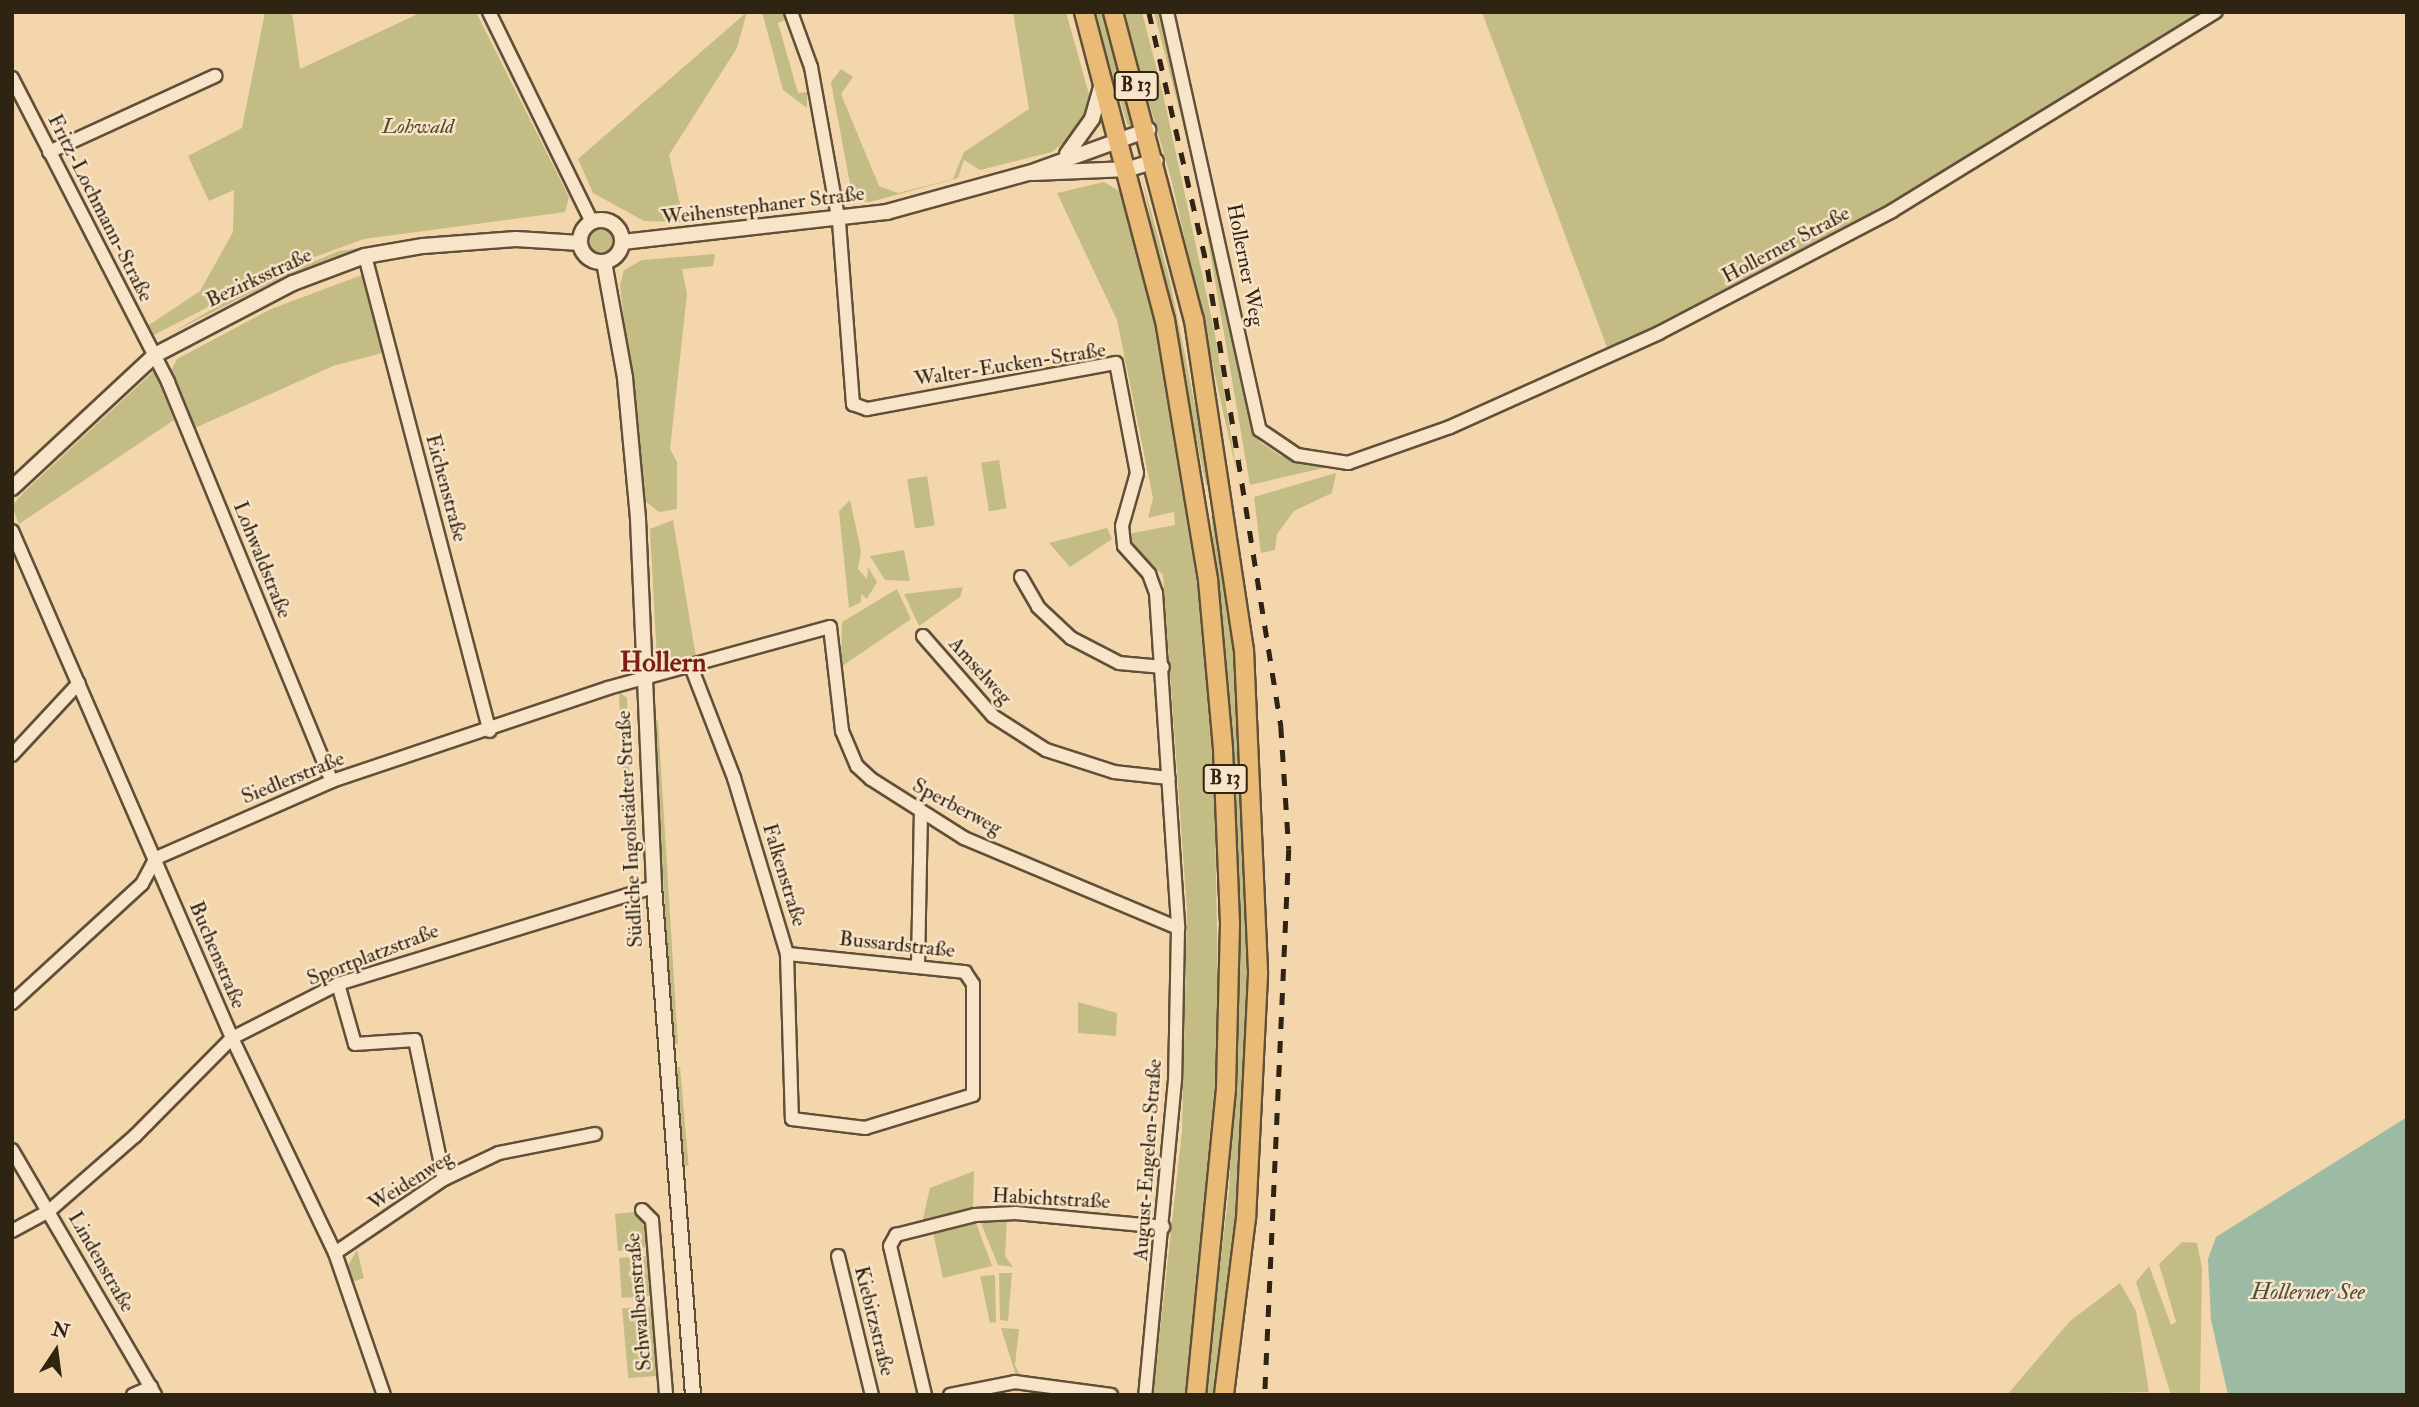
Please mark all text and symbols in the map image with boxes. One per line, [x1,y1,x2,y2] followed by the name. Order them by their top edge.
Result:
[1113,71,1159,102] road number: B 13
[42,110,158,306] street label: Fritz-Lochmann-Straße
[382,114,454,140] park label: Lohwald
[660,181,866,231] street label: Weihenstephaner Straße
[1221,201,1269,329] street label: Hollerner Weg
[1718,201,1854,289] street label: Hollerner Straße
[202,243,316,313] street label: Bezirksstraße
[913,337,1107,393] street label: Walter-Eucken-Straße
[420,431,472,545] street label: Eichenstraße
[227,498,297,622] street label: Lohwaldstraße
[943,632,1017,710] street label: Amselweg
[620,646,706,680] district label: Hollern
[611,710,649,948] street label: Südliche Ingolstädter Straße
[238,746,348,810] street label: Siedlerstraße
[1202,764,1248,794] road number: B 13
[908,773,1006,841] street label: Sperberweg
[756,820,812,930] street label: Falkenstraße
[183,897,251,1013] street label: Buchenstraße
[304,918,442,992] street label: Sportplatzstraße
[838,926,956,964] street label: Bussardstraße
[1128,1058,1168,1262] street label: August-Engelen-Straße
[364,1145,458,1217] street label: Weidenweg
[991,1183,1111,1215] street label: Habichtstraße
[62,1207,140,1317] street label: Lindenstraße
[620,1232,658,1372] street label: Schwalbenstraße
[848,1264,900,1378] street label: Kiebitzstraße
[2251,1278,2365,1306] water label: Hollerner See
[21,1316,91,1386] north arrow
[50,1317,72,1344] text: N

